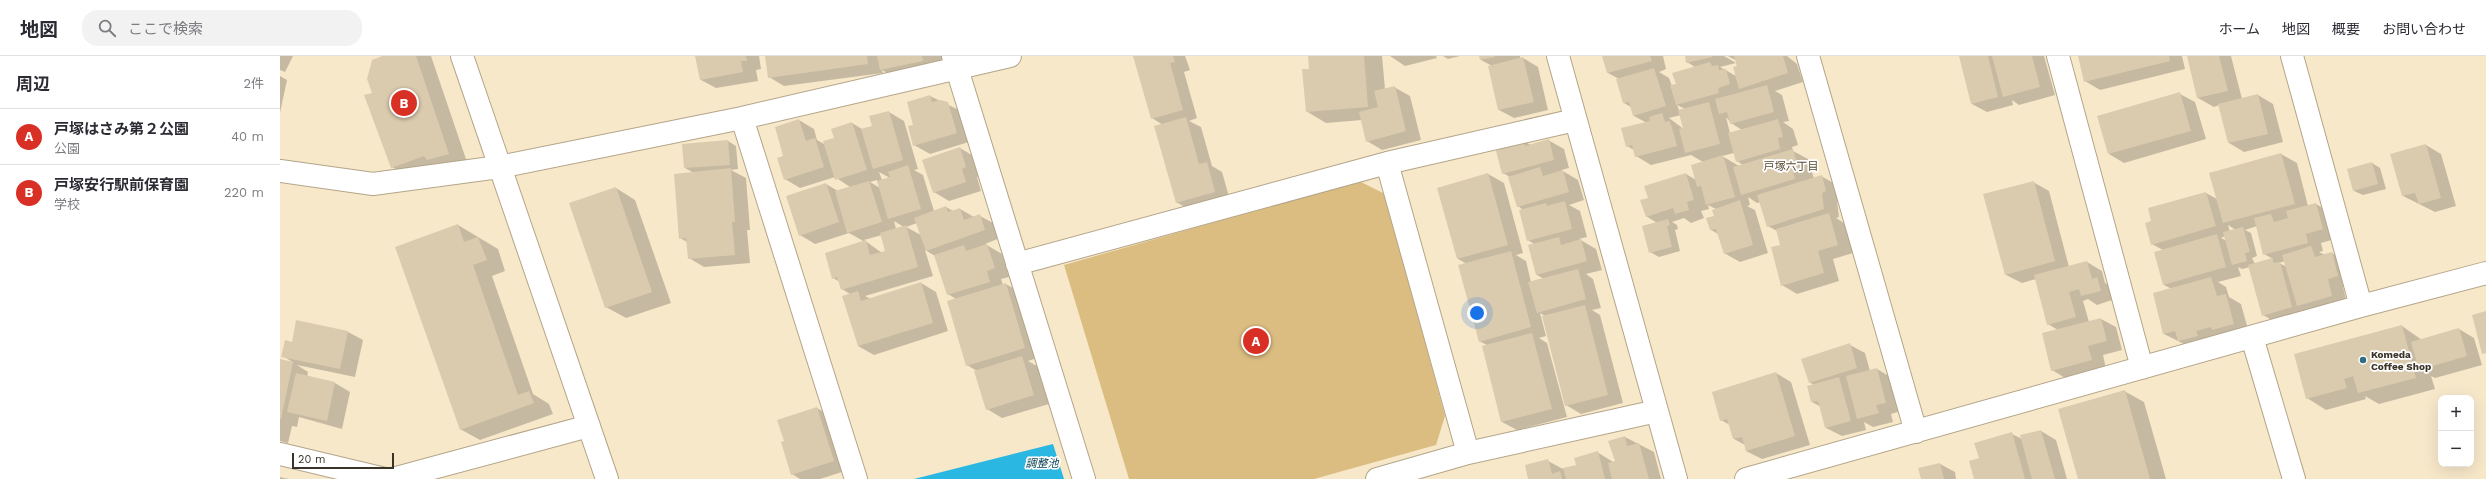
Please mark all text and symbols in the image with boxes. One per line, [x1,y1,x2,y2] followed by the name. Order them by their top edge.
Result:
[82,10,362,46] search box
[96,17,118,39] icon: search
[20,18,58,41] text: 地図
[128,20,203,38] text: ここで検索
[2218,21,2260,37] text: ホーム
[2282,21,2310,37] text: 地図
[2332,21,2360,37] text: 概要
[2382,21,2466,37] text: お問い合わせ
[16,74,50,94] text: 周辺
[243,76,264,91] text: 2件
[391,88,417,118] pin: B
[54,120,189,138] text: 戸塚はさみ第２公園
[25,129,33,144] text: A
[231,129,264,144] text: 40 m
[54,141,80,156] text: 公園
[1764,160,1819,173] district label: 戸塚六丁目
[54,176,189,194] text: 戸塚安行駅前保育園
[25,185,33,200] text: B
[224,185,264,200] text: 220 m
[54,197,80,212] text: 学校
[1467,303,1487,323] your location
[1243,326,1269,356] pin: A
[2371,349,2431,372] place label: Komeda Coffee Shop
[2358,355,2368,365] marker: Komeda Coffee Shop
[2438,395,2474,467] map controls
[2438,395,2474,431] button: +
[2438,431,2474,467] button: −
[292,451,394,470] scale bar
[298,453,326,466] text: 20 m
[1026,457,1059,470] water label: 調整池

